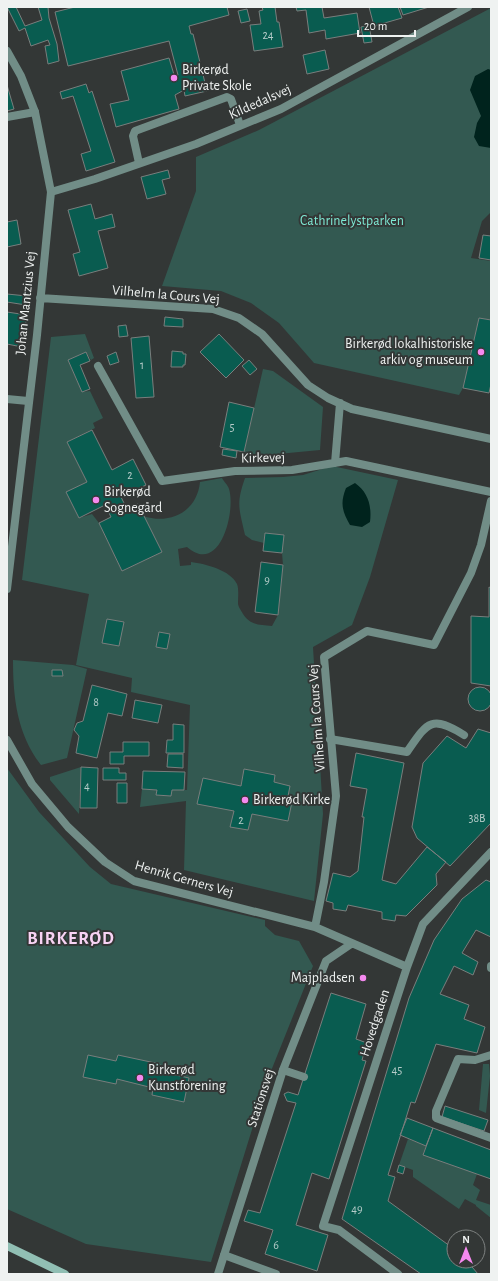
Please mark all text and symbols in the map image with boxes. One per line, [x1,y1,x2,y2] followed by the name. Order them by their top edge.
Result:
[358,12,415,38] scale bar
[364,20,387,32] text: 20 m
[262,29,274,41] house number: 24
[182,63,252,93] place label: Birkerød Private Skole
[169,73,179,83] marker: Birkerød Private Skole
[227,82,293,122] street label: Kildedalsvej
[300,214,404,228] park label: Cathrinelystparken
[14,250,38,356] street label: Johan Mantzius Vej
[112,283,220,307] street label: Vilhelm la Cours Vej
[345,337,473,367] place label: Birkerød lokalhistoriske arkiv og museum
[476,347,486,357] marker: Birkerød lokalhistoriske arkiv og museum
[140,359,144,371] house number: 1
[229,421,235,433] house number: 5
[241,451,285,465] street label: Kirkevej
[127,469,133,481] house number: 2
[104,485,162,515] place label: Birkerød Sognegård
[91,495,101,505] marker: Birkerød Sognegård
[264,574,270,586] house number: 9
[306,664,328,772] street label: Vilhelm la Cours Vej
[93,696,99,708] house number: 8
[84,780,90,792] house number: 4
[253,793,330,807] place label: Birkerød Kirke
[240,795,250,805] marker: Birkerød Kirke
[468,812,486,824] house number: 38B
[238,814,244,826] house number: 2
[133,858,235,900] street label: Henrik Gerners Vej
[27,930,115,948] district label: BIRKERØD
[291,971,355,985] place label: Majpladsen
[358,973,368,983] marker: Majpladsen
[358,988,392,1058] street label: Hovedgaden
[148,1063,226,1093] place label: Birkerød Kunstforening
[392,1064,402,1076] house number: 45
[245,1067,277,1129] street label: Stationsvej
[135,1073,145,1083] marker: Birkerød Kunstforening
[351,1203,363,1215] house number: 49
[446,1229,486,1269] north arrow
[462,1234,470,1245] text: N
[273,1239,279,1251] house number: 6

